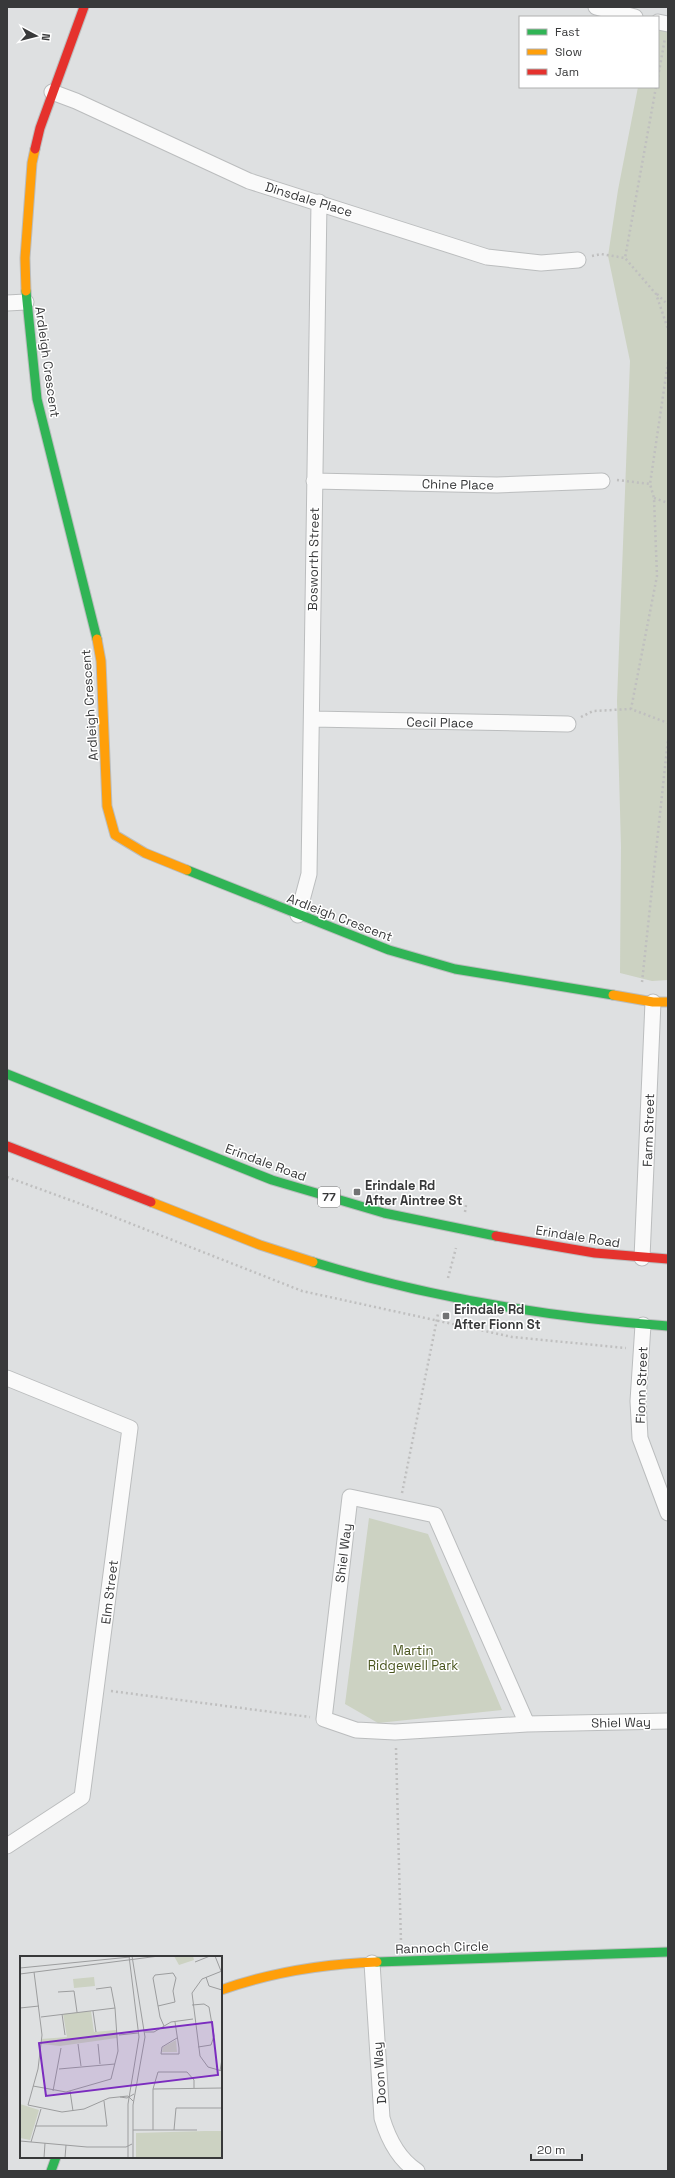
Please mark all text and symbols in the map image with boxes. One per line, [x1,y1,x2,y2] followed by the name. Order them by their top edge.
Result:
[16,16,56,56] north arrow
[519,16,659,88] legend
[555,24,580,40] text: Fast
[39,33,53,42] text: N
[555,44,582,60] text: Slow
[555,64,579,80] text: Jam
[263,178,355,221] street label: Dinsdale Place
[31,306,64,419] street label: Ardleigh Crescent
[422,475,494,494] street label: Chine Place
[304,507,323,611] street label: Bosworth Street
[77,649,102,761] street label: Ardleigh Crescent
[406,713,474,732] street label: Cecil Place
[285,890,395,945] street label: Ardleigh Crescent
[639,1093,658,1167] street label: Farm Street
[223,1140,309,1185] street label: Erindale Road
[365,1177,462,1209] place label: Erindale Rd After Aintree St
[318,1187,340,1207] road number: 77
[352,1187,362,1197] marker: Erindale Rd After Aintree St
[534,1221,621,1252] street label: Erindale Road
[454,1301,541,1333] place label: Erindale Rd After Fionn St
[441,1311,451,1321] marker: Erindale Rd After Fionn St
[632,1346,651,1424] street label: Fionn Street
[331,1522,356,1584] street label: Shiel Way
[97,1559,122,1625] street label: Elm Street
[368,1642,458,1674] park label: Martin Ridgewell Park
[591,1713,651,1732] street label: Shiel Way
[395,1937,489,1958] street label: Rannoch Circle
[20,1956,222,2158] inset map
[369,2041,390,2105] street label: Doon Way
[531,2136,582,2162] scale bar
[537,2142,565,2158] text: 20 m

